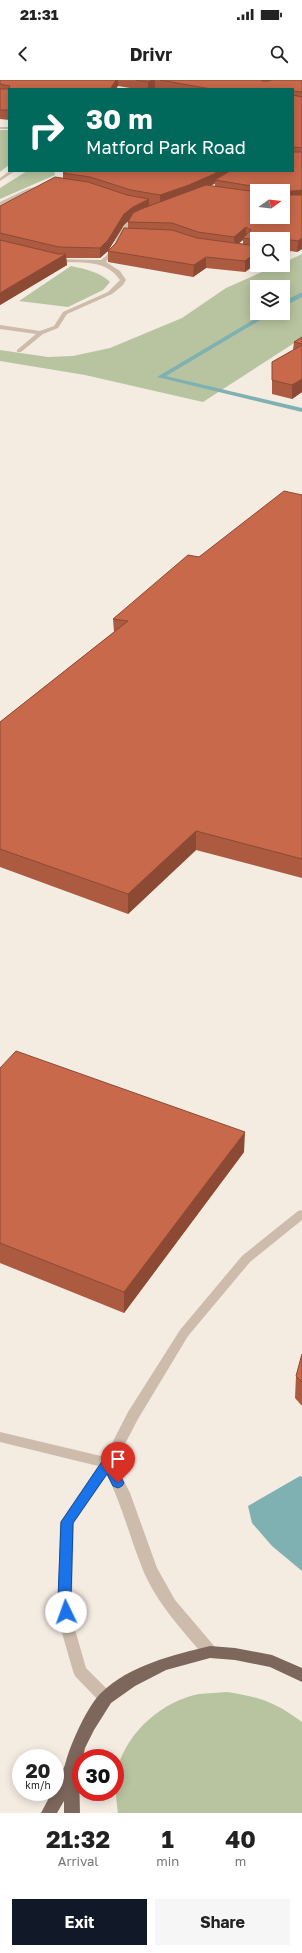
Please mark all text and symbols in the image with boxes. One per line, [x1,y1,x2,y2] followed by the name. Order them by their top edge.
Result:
[20,5,59,23] text: 21:31
[12,43,34,65] icon: back
[130,43,172,65] text: Drivr
[268,43,290,65] icon: search
[86,102,153,135] text: 30 m
[20,104,72,156] icon: right
[86,136,246,158] text: Matford Park Road
[250,184,290,224] north arrow
[250,184,290,320] map controls
[250,232,290,272] button: search
[250,280,290,320] button: layers
[101,1442,135,1483] pin
[107,1448,129,1470] icon: arrive
[45,1591,87,1633] position arrow
[72,1749,124,1801] speed limit sign: 30
[25,1758,51,1782] text: 20
[25,1779,51,1791] text: km/h
[46,1824,110,1853] text: 21:32
[161,1824,174,1853] text: 1
[225,1824,256,1853] text: 40
[58,1853,98,1869] text: Arrival
[156,1853,179,1869] text: min
[235,1853,246,1869] text: m
[12,1899,147,1945] button: Exit
[155,1899,290,1945] button: Share

